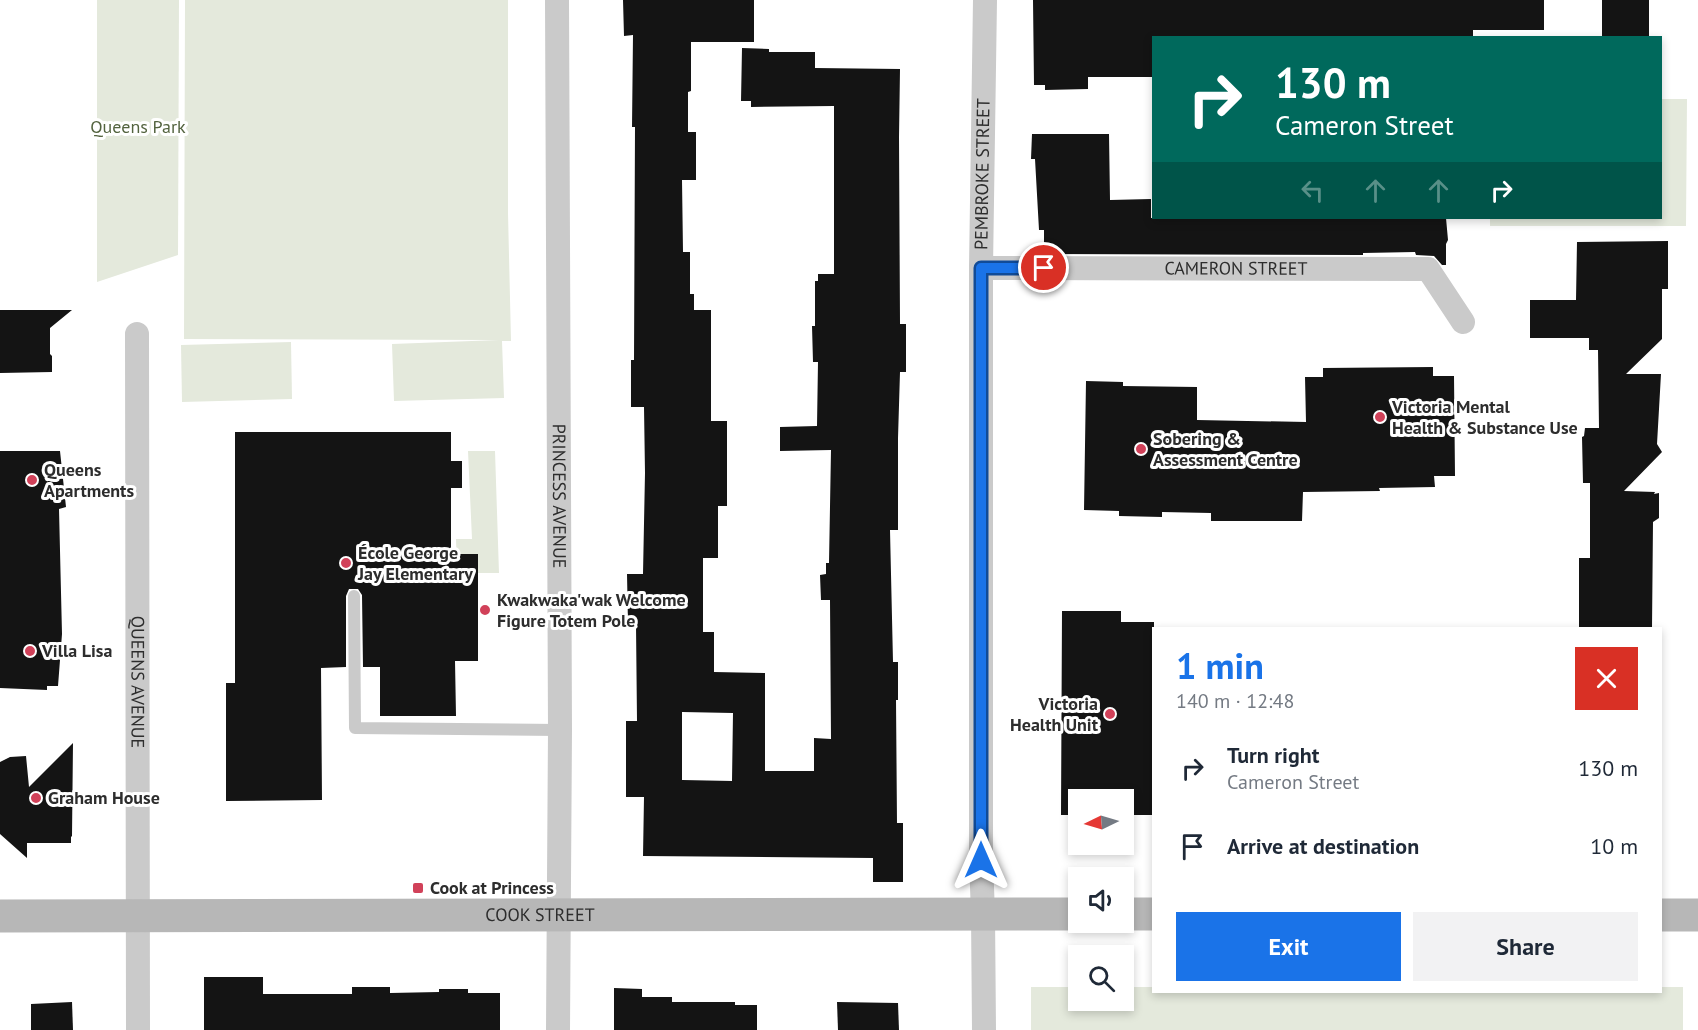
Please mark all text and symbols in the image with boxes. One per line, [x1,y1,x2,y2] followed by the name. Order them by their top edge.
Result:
[1275,55,1391,110] text: 130 m
[1176,60,1254,138] icon: right
[969,98,995,250] street label: PEMBROKE STREET
[1275,108,1454,142] text: Cameron Street
[90,115,186,138] park label: Queens Park
[1296,174,1329,207] icon: left
[1359,174,1392,207] icon: ahead
[1422,174,1455,207] icon: ahead
[1485,174,1518,207] icon: right
[1018,242,1069,293] pin
[1027,251,1060,284] icon: arrive
[1164,256,1308,280] street label: CAMERON STREET
[1391,395,1578,439] place label: Victoria Mental Health & Substance Use
[1373,410,1387,424] marker: Victoria Mental Health & Substance Use
[548,424,571,568] street label: PRINCESS AVENUE
[1153,427,1298,471] place label: Sobering & Assessment Centre
[1134,442,1148,456] marker: Sobering & Assessment Centre
[44,458,134,502] place label: Queens Apartments
[25,473,39,487] marker: Queens Apartments
[357,541,473,585] place label: École George Jay Elementary
[339,556,353,570] marker: École George Jay Elementary
[497,588,686,632] place label: Kwakwaka'wak Welcome Figure Totem Pole
[478,603,492,617] marker: Kwakwaka'wak Welcome Figure Totem Pole
[126,616,150,748] street label: QUEENS AVENUE
[41,639,112,662] place label: Villa Lisa
[1176,642,1264,689] text: 1 min
[23,644,37,658] marker: Villa Lisa
[1575,647,1638,710] button: close
[1176,688,1294,714] text: 140 m · 12:48
[1010,692,1099,736] place label: Victoria Health Unit
[1103,707,1117,721] marker: Victoria Health Unit
[1227,741,1319,769] text: Turn right
[1176,752,1209,785] icon: right
[1578,754,1638,782] text: 130 m
[1227,769,1359,795] text: Cameron Street
[48,786,160,809] place label: Graham House
[1068,789,1134,855] north arrow
[1068,789,1134,1011] map controls
[29,791,43,805] marker: Graham House
[949,828,1013,892] position arrow
[1176,830,1209,863] icon: arrive
[1227,832,1419,860] text: Arrive at destination
[1590,832,1638,860] text: 10 m
[1068,867,1134,933] button: sound
[430,876,554,899] place label: Cook at Princess
[411,881,425,895] marker: Cook at Princess
[485,903,595,926] street label: COOK STREET
[1176,912,1401,981] button: Exit
[1413,912,1638,981] button: Share
[1068,945,1134,1011] button: search

